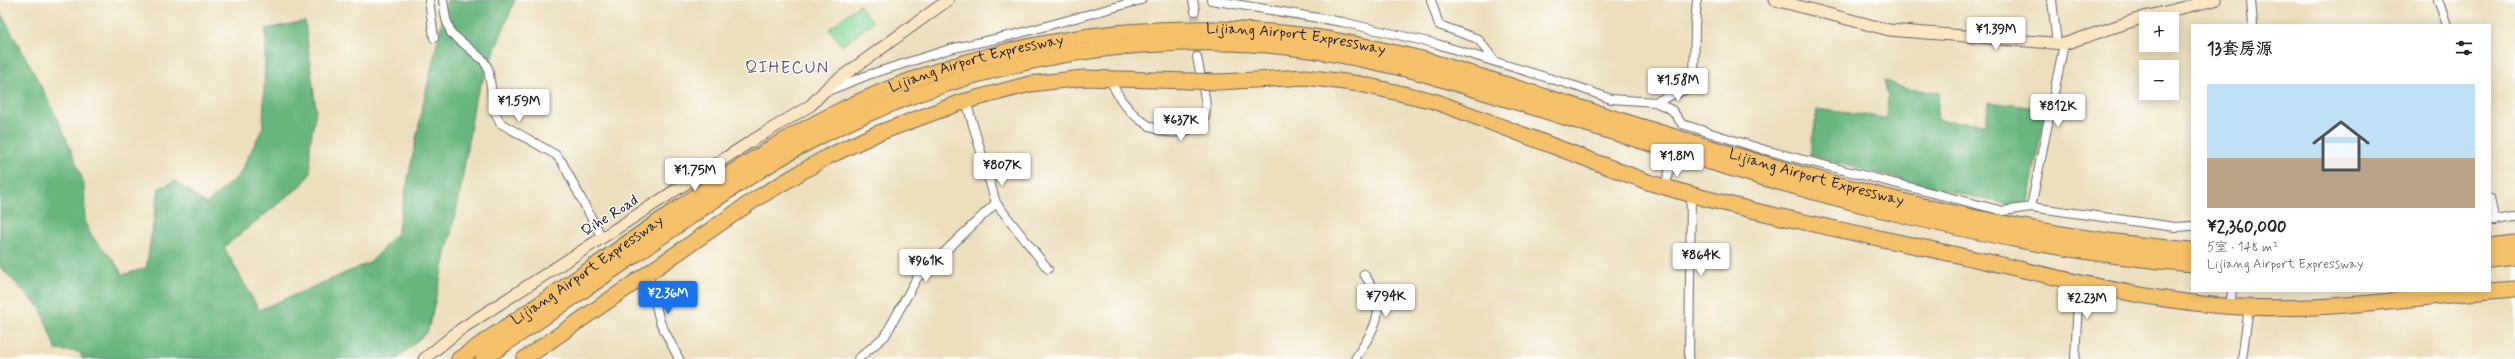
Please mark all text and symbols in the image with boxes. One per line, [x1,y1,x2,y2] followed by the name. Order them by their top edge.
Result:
[2139,12,2179,100] map controls
[2139,12,2179,52] button: +
[1963,17,2029,51] pin: ¥1.39M
[1206,19,1388,60] street label: Lijiang Airport Expressway
[1975,21,2017,38] text: ¥1.39M
[886,30,1065,98] street label: Lijiang Airport Expressway
[2453,37,2475,59] icon: filters
[2207,38,2273,60] text: 13套房源
[745,57,829,79] district label: QIHECUN
[2139,60,2179,100] button: −
[1645,68,1711,102] pin: ¥1.58M
[1657,72,1699,89] text: ¥1.58M
[486,89,552,123] pin: ¥1.59M
[498,93,540,110] text: ¥1.59M
[2030,94,2086,128] pin: ¥812K
[2039,98,2077,115] text: ¥812K
[1153,108,1209,142] pin: ¥637K
[2305,110,2377,182] icon: home
[1163,112,1199,129] text: ¥637K
[1649,144,1705,178] pin: ¥1.8M
[1726,144,1906,211] street label: Lijiang Airport Expressway
[1660,148,1694,165] text: ¥1.8M
[974,153,1030,187] pin: ¥807K
[983,157,1021,174] text: ¥807K
[662,158,728,192] pin: ¥1.75M
[674,162,716,179] text: ¥1.75M
[578,191,642,241] street label: Qihe Road
[508,211,668,330] street label: Lijiang Airport Expressway
[2207,216,2287,238] text: ¥2,360,000
[2207,239,2278,256] text: 5室 · 148 m²
[1673,243,1729,277] pin: ¥864K
[1682,247,1720,264] text: ¥864K
[898,249,954,283] pin: ¥961K
[908,253,944,270] text: ¥961K
[2207,256,2363,273] text: Lijiang Airport Expressway
[635,281,701,315] pin: ¥2.36M
[1358,284,1414,318] pin: ¥794K
[647,285,689,302] text: ¥2.36M
[2054,286,2120,320] pin: ¥2.23M
[1366,288,1406,305] text: ¥794K
[2067,290,2107,307] text: ¥2.23M

